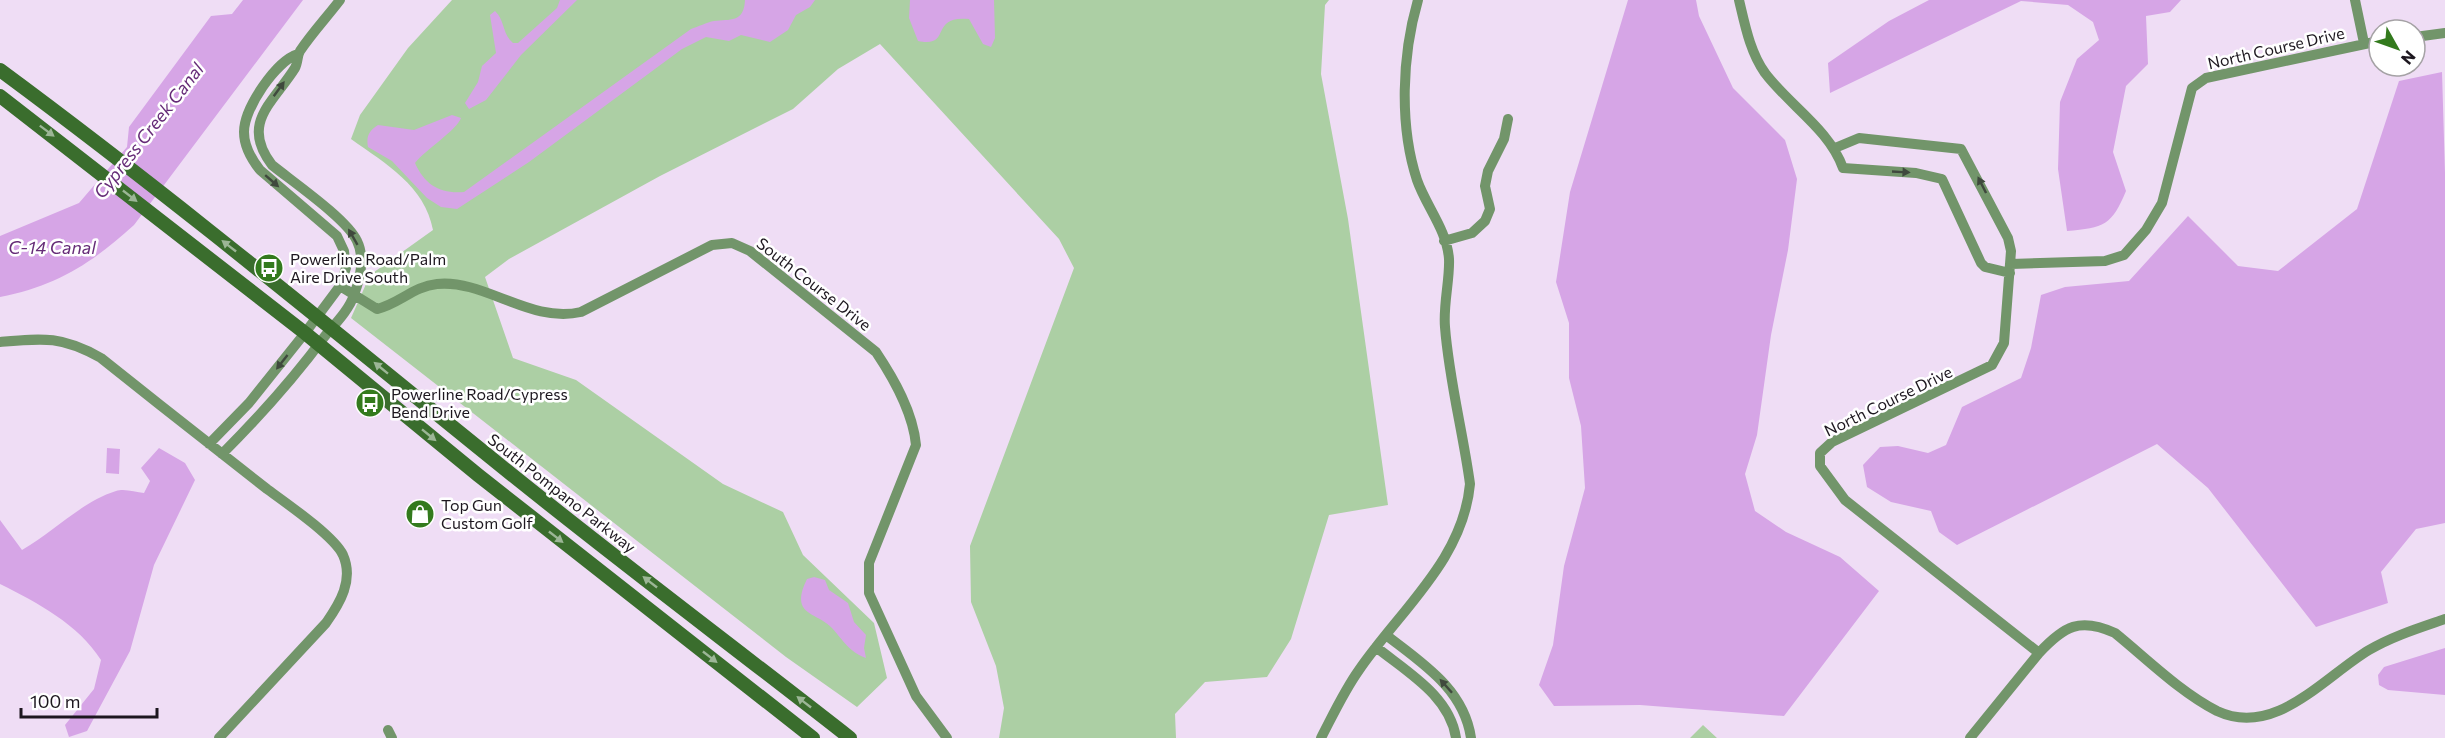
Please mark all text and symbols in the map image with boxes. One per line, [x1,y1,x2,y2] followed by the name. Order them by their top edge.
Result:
[2367,18,2427,78] north arrow
[2206,23,2346,72] street label: North Course Drive
[2398,47,2420,69] text: N
[89,58,208,202] water label: Cypress Creek Canal
[273,81,285,97] one-way arrow
[39,125,55,138] one-way arrow
[1892,168,1911,177] one-way arrow
[264,174,279,187] one-way arrow
[1977,177,1986,194] one-way arrow
[122,190,138,202] one-way arrow
[348,228,358,245] one-way arrow
[753,233,875,334] street label: South Course Drive
[8,236,96,258] water label: C-14 Canal
[222,241,237,253] one-way arrow
[290,249,446,286] place label: Powerline Road/Palm Aire Drive South
[253,252,285,284] bus stop icon: Powerline Road/Palm Aire Drive South
[275,354,288,370] one-way arrow
[1821,361,1955,440] street label: North Course Drive
[374,362,389,375] one-way arrow
[391,384,568,421] place label: Powerline Road/Cypress Bend Drive
[354,387,386,419] bus stop icon: Powerline Road/Cypress Bend Drive
[422,428,437,441] one-way arrow
[485,429,640,556] street label: South Pompano Parkway
[441,495,534,532] place label: Top Gun Custom Golf
[404,498,436,530] shop icon: Top Gun Custom Golf
[549,531,564,543] one-way arrow
[642,575,658,588] one-way arrow
[702,651,718,664] one-way arrow
[1440,679,1453,694] one-way arrow
[21,681,158,719] scale bar
[30,690,80,712] text: 100 m
[796,696,812,708] one-way arrow

